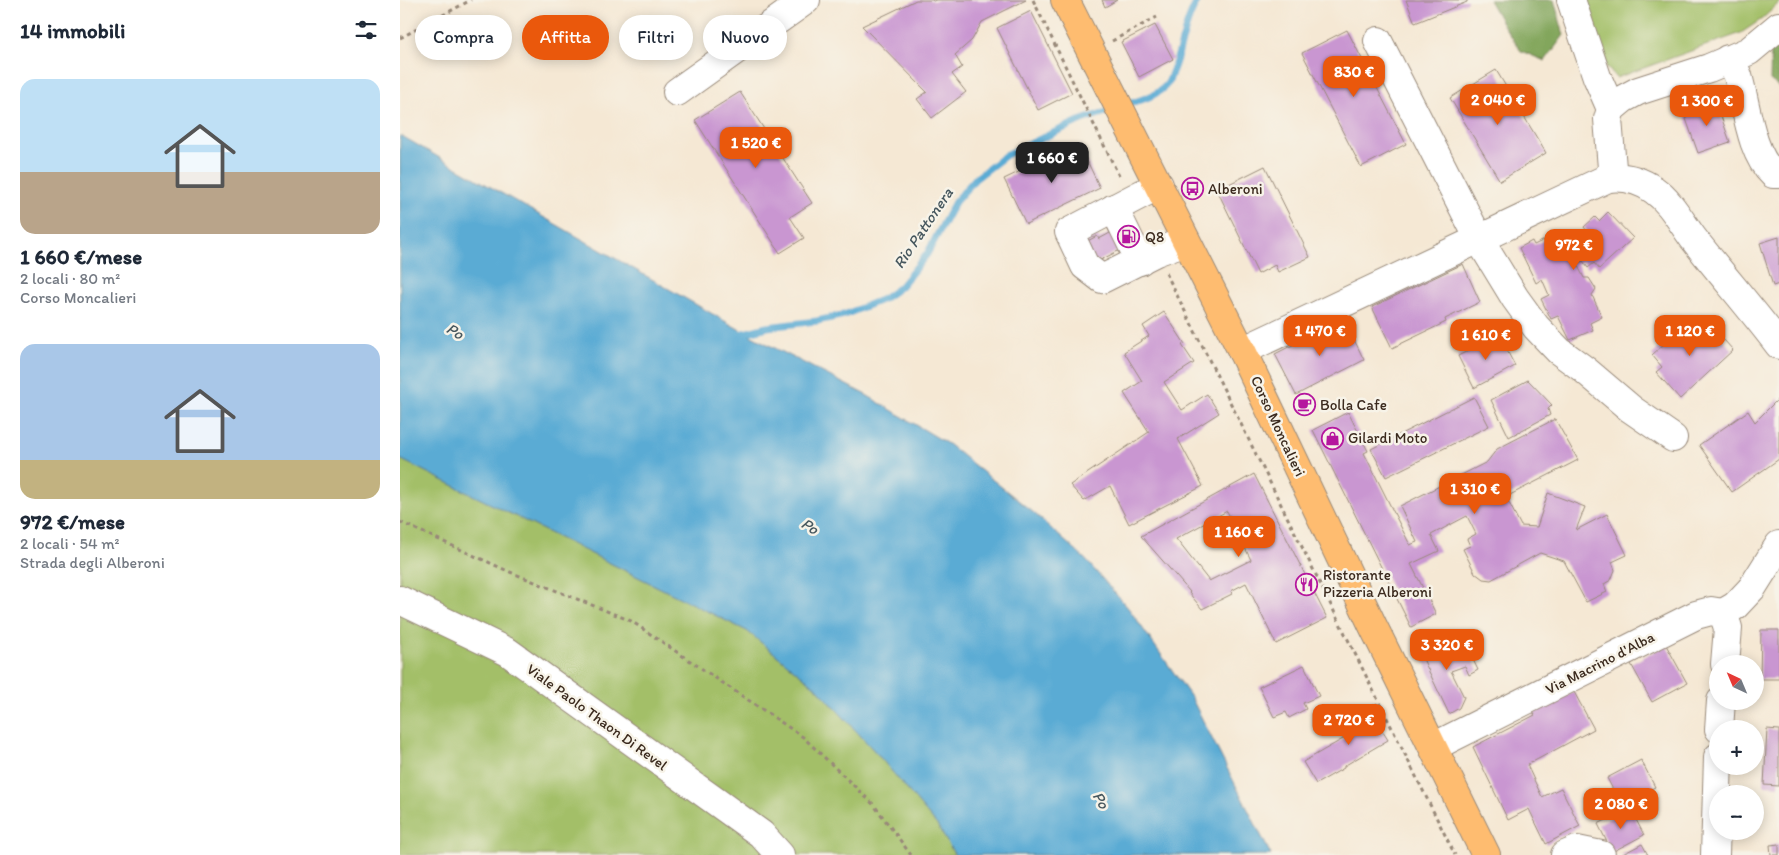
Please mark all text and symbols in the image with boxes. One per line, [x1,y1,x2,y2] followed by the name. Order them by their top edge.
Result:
[415,15,512,60] chip: Compra
[522,15,609,60] chip: Affitta
[619,15,693,60] chip: Filtri
[703,15,787,60] chip: Nuovo
[352,16,380,44] icon: filters
[20,18,125,43] text: 14 immobili
[1319,56,1389,98] pin: 830 €
[1334,62,1374,81] text: 830 €
[1452,84,1544,126] pin: 2 040 €
[1661,84,1753,127] pin: 1 300 €
[1471,90,1525,109] text: 2 040 €
[1681,91,1733,110] text: 1 300 €
[155,111,245,201] icon: home
[710,126,802,169] pin: 1 520 €
[731,133,781,152] text: 1 520 €
[1006,142,1098,184] pin: 1 660 €
[1027,148,1077,167] text: 1 660 €
[1180,177,1204,201] bus stop icon: Alberoni
[1208,180,1263,198] place label: Alberoni
[889,183,957,272] water label: Rio Pattonera
[1117,225,1141,249] fuel station icon: Q8
[1145,228,1164,246] place label: Q8
[1539,228,1609,271] pin: 972 €
[1555,235,1593,254] text: 972 €
[20,244,142,269] text: 1 660 €/mese
[20,269,120,288] text: 2 locali · 80 m²
[20,288,136,307] text: Corso Moncalieri
[1274,314,1366,357] pin: 1 470 €
[1644,314,1736,357] pin: 1 120 €
[1440,318,1532,361] pin: 1 610 €
[443,319,468,344] water label: Po
[1294,321,1346,340] text: 1 470 €
[1665,321,1715,340] text: 1 120 €
[1461,325,1511,344] text: 1 610 €
[1247,373,1309,479] street label: Corso Moncalieri
[155,376,245,466] icon: home
[1292,393,1316,417] cafe icon: Bolla Cafe
[1320,396,1387,414] place label: Bolla Cafe
[1320,426,1344,450] shop icon: Gilardi Moto
[1348,429,1427,447] place label: Gilardi Moto
[1429,472,1521,515] pin: 1 310 €
[1450,479,1500,498] text: 1 310 €
[20,509,125,534] text: 972 €/mese
[798,513,823,539] water label: Po
[1193,516,1285,558] pin: 1 160 €
[1214,522,1264,541] text: 1 160 €
[20,534,120,553] text: 2 locali · 54 m²
[20,553,165,572] text: Strada degli Alberoni
[1323,566,1432,601] place label: Ristorante Pizzeria Alberoni
[1295,572,1319,596] restaurant icon: Ristorante Pizzeria Alberoni
[1401,628,1493,671] pin: 3 320 €
[1542,628,1658,698] street label: Via Macrino d'Alba
[1421,635,1473,654] text: 3 320 €
[1709,655,1764,710] north arrow
[1709,655,1764,840] map controls
[523,660,672,775] street label: Viale Paolo Thaon Di Revel
[1303,704,1395,746] pin: 2 720 €
[1324,710,1374,729] text: 2 720 €
[1709,720,1764,775] button: +
[1709,785,1764,840] button: −
[1089,788,1114,813] water label: Po
[1575,788,1667,830] pin: 2 080 €
[1594,794,1648,813] text: 2 080 €

